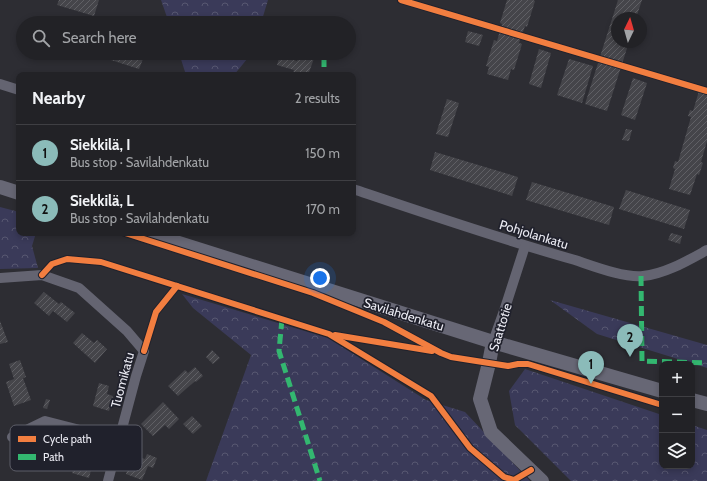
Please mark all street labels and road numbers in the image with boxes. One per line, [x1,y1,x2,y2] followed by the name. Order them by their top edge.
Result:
[497,216,570,253] street label: Pohjolankatu
[362,294,446,334] street label: Savilahdenkatu
[485,301,515,353] street label: Saattotie
[107,350,137,410] street label: Tuomikatu

